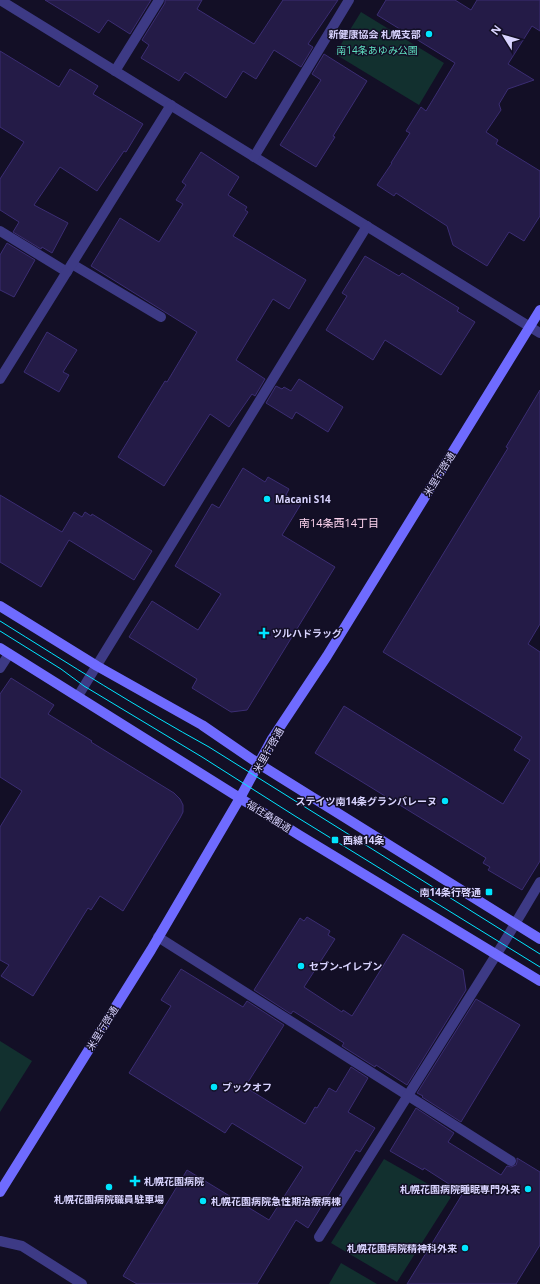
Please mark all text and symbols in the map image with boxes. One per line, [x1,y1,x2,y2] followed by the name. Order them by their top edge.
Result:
[484,16,524,56] north arrow
[487,22,504,38] text: N
[328,27,421,41] place label: 新健康協会 札幌支部
[424,29,434,39] marker: 新健康協会 札幌支部
[336,43,418,57] park label: 南14条あゆみ公園
[420,449,458,499] street label: 米里行啓通
[275,492,331,506] place label: Macani S14
[262,494,272,504] marker: Macani S14
[299,515,379,530] district label: 南14条西14丁目
[272,626,342,640] place label: ツルハドラッグ
[259,628,269,638] marker: ツルハドラッグ
[249,725,287,775] street label: 米里行啓通
[296,794,437,808] place label: ステイツ南14条グランバレーヌ
[440,796,450,806] marker: ステイツ南14条グランバレーヌ
[244,797,294,835] street label: 福住桑園通
[343,833,384,847] place label: 西線14条
[330,835,340,845] marker: 西線14条
[420,885,481,899] place label: 南14条行啓通
[484,887,494,897] marker: 南14条行啓通
[309,959,382,973] place label: セブン-イレブン
[296,961,306,971] marker: セブン-イレブン
[83,1003,121,1053] street label: 米里行啓通
[222,1080,272,1094] place label: ブックオフ
[209,1082,219,1092] marker: ブックオフ
[144,1174,204,1188] place label: 札幌花園病院
[129,1175,141,1187] marker: 札幌花園病院
[104,1182,114,1192] marker: 札幌花園病院職員駐車場
[400,1182,520,1196] place label: 札幌花園病院睡眠専門外来
[523,1184,533,1194] marker: 札幌花園病院睡眠専門外来
[54,1192,164,1206] place label: 札幌花園病院職員駐車場
[211,1194,341,1208] place label: 札幌花園病院急性期治療病棟
[198,1196,208,1206] marker: 札幌花園病院急性期治療病棟
[347,1241,457,1255] place label: 札幌花園病院精神科外来
[460,1243,470,1253] marker: 札幌花園病院精神科外来

